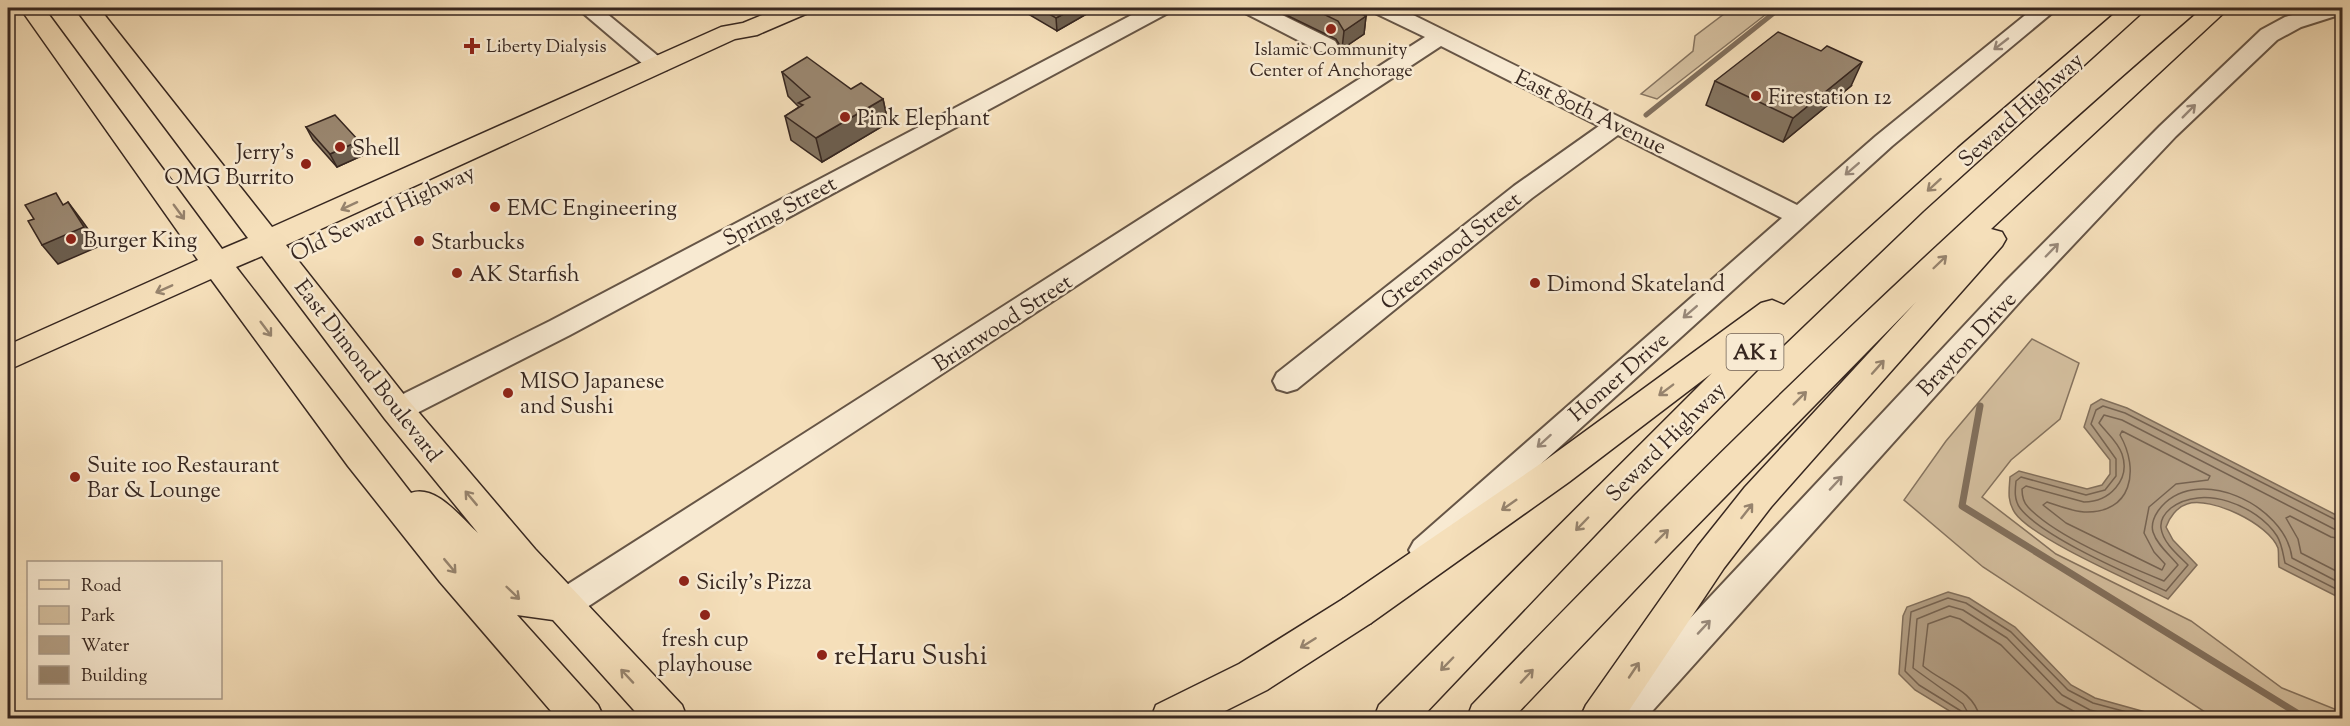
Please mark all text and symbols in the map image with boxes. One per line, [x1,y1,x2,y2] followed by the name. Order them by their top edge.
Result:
[1324,22,1338,36] marker: Islamic Community Center of Anchorage
[486,35,606,61] place label: Liberty Dialysis
[463,37,481,55] marker: Liberty Dialysis
[1994,37,2010,50] one-way arrow
[1249,38,1413,85] place label: Islamic Community Center of Anchorage
[1952,46,2092,176] street label: Seward Highway
[1508,63,1671,164] street label: East 80th Avenue
[1768,83,1892,115] place label: Firestation 12
[1749,89,1763,103] marker: Firestation 12
[857,104,990,136] place label: Pink Elephant
[2181,104,2196,118] one-way arrow
[838,110,852,124] marker: Pink Elephant
[352,134,400,166] place label: Shell
[164,138,294,195] place label: Jerry's OMG Burrito
[333,140,347,154] marker: Shell
[299,157,313,171] marker: Jerry's OMG Burrito
[286,158,481,272] street label: Old Seward Highway
[1845,162,1860,176] one-way arrow
[718,169,843,256] street label: Spring Street
[1927,178,1942,192] one-way arrow
[1375,185,1530,319] street label: Greenwood Street
[507,194,677,226] place label: EMC Engineering
[341,200,359,212] one-way arrow
[488,200,502,214] marker: EMC Engineering
[173,204,185,220] one-way arrow
[83,226,198,258] place label: Burger King
[431,228,525,260] place label: Starbucks
[64,232,78,246] marker: Burger King
[412,234,426,248] marker: Starbucks
[2045,243,2059,258] one-way arrow
[1932,254,1947,269] one-way arrow
[469,260,580,292] place label: AK Starfish
[450,266,464,280] marker: AK Starfish
[928,267,1080,382] street label: Briarwood Street
[1547,270,1725,302] place label: Dimond Skateland
[285,274,448,470] street label: East Dimond Boulevard
[1528,276,1542,290] marker: Dimond Skateland
[155,284,173,295] one-way arrow
[1911,285,2025,405] street label: Brayton Drive
[1683,305,1698,319] one-way arrow
[259,321,272,337] one-way arrow
[1563,326,1677,431] street label: Homer Drive
[1726,334,1784,370] road number: AK 1
[1871,360,1885,375] one-way arrow
[520,367,665,424] place label: MISO Japanese and Sushi
[1600,376,1735,511] street label: Seward Highway
[1659,384,1675,396] one-way arrow
[501,386,515,400] marker: MISO Japanese and Sushi
[1793,390,1808,405] one-way arrow
[1537,434,1552,448] one-way arrow
[87,451,280,508] place label: Suite 100 Restaurant Bar & Lounge
[68,470,82,484] marker: Suite 100 Restaurant Bar & Lounge
[1829,476,1843,491] one-way arrow
[464,490,477,506] one-way arrow
[1501,499,1517,511] one-way arrow
[1740,503,1753,519] one-way arrow
[1575,517,1589,532] one-way arrow
[1655,528,1670,543] one-way arrow
[443,558,456,574] one-way arrow
[27,561,222,699] legend
[696,568,812,600] place label: Sicily's Pizza
[81,574,121,600] text: Road
[677,574,691,588] marker: Sicily's Pizza
[506,586,521,600] one-way arrow
[81,604,116,630] text: Park
[698,608,712,622] marker: fresh cup playhouse
[1697,620,1711,635] one-way arrow
[657,625,753,682] place label: fresh cup playhouse
[81,634,130,660] text: Water
[1300,637,1317,649] one-way arrow
[834,638,988,677] place label: reHaru Sushi
[815,648,829,662] marker: reHaru Sushi
[1439,657,1454,672] one-way arrow
[1628,662,1640,679] one-way arrow
[81,664,147,690] text: Building
[620,668,634,683] one-way arrow
[1519,668,1534,683] one-way arrow

